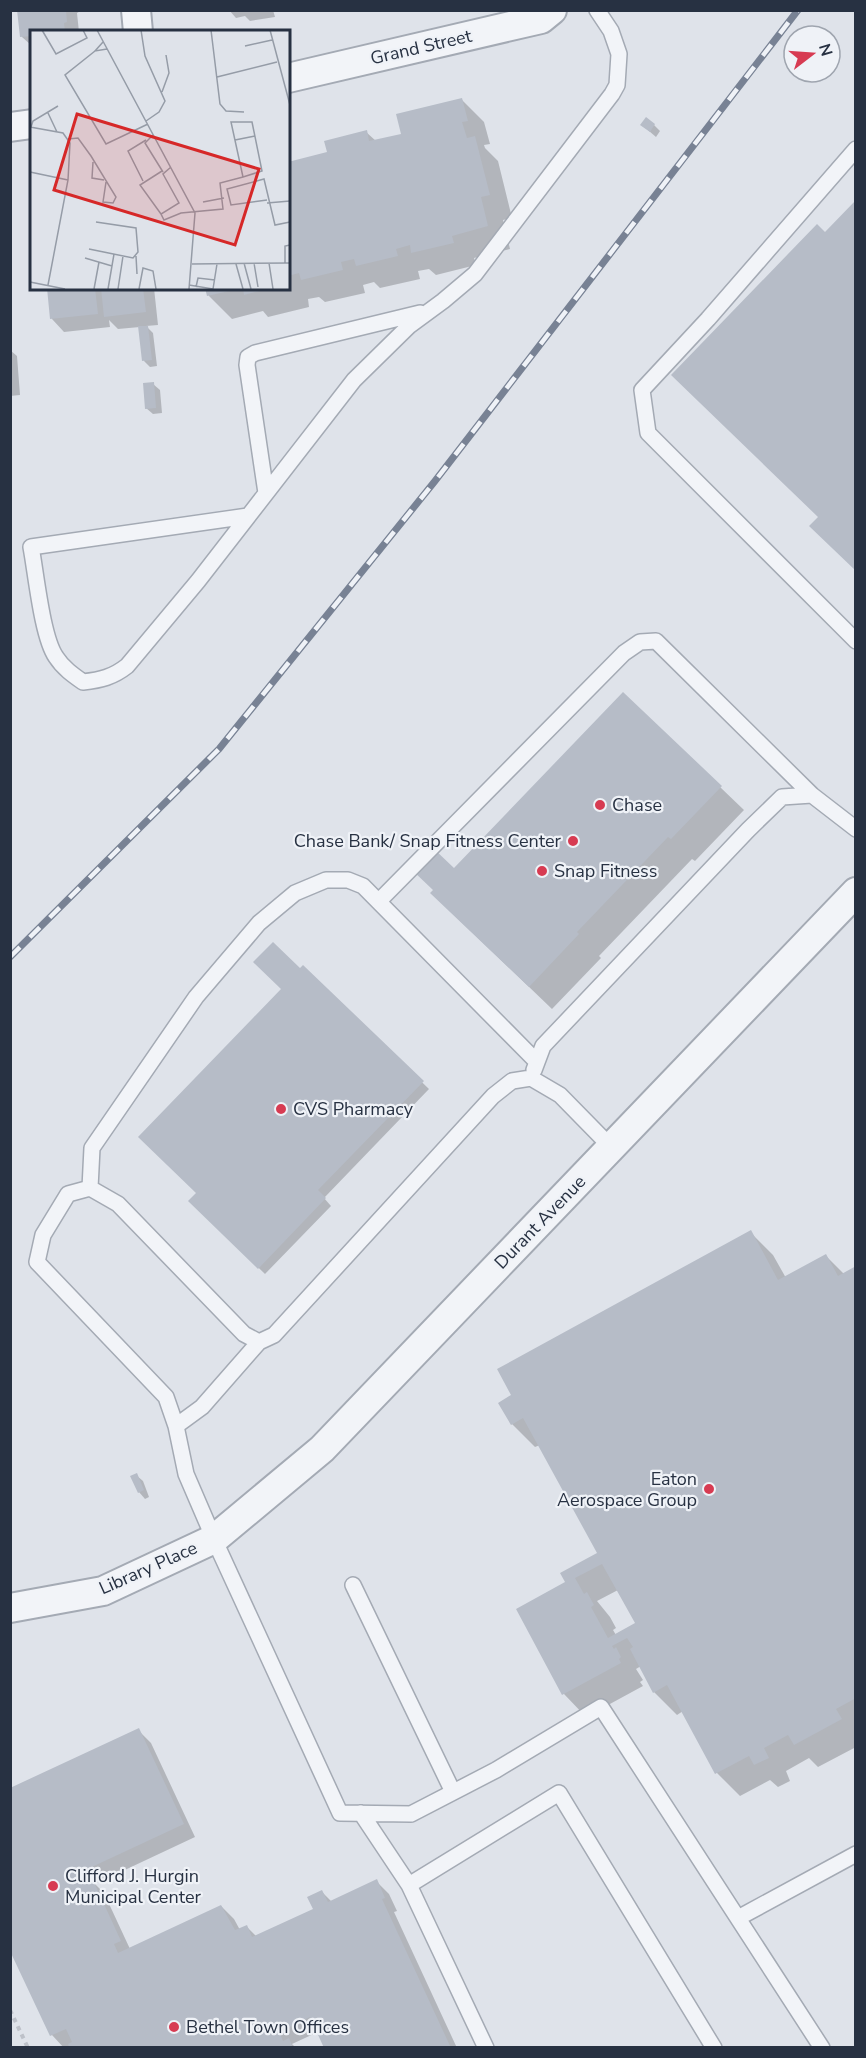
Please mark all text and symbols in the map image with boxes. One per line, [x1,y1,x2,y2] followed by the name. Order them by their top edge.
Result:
[368,24,475,70] street label: Grand Street
[782,24,842,84] north arrow
[30,30,290,290] inset map
[813,41,838,59] text: N
[612,793,662,817] place label: Chase
[593,798,607,812] marker: Chase
[294,829,562,853] place label: Chase Bank/ Snap Fitness Center
[566,834,580,848] marker: Chase Bank/ Snap Fitness Center
[554,859,657,883] place label: Snap Fitness
[535,864,549,878] marker: Snap Fitness
[293,1097,414,1121] place label: CVS Pharmacy
[274,1102,288,1116] marker: CVS Pharmacy
[489,1170,591,1274] street label: Durant Avenue
[557,1467,697,1512] place label: Eaton Aerospace Group
[702,1482,716,1496] marker: Eaton Aerospace Group
[95,1536,201,1600] street label: Library Place
[65,1864,201,1909] place label: Clifford J. Hurgin Municipal Center
[46,1879,60,1893] marker: Clifford J. Hurgin Municipal Center
[186,2015,349,2039] place label: Bethel Town Offices
[167,2020,181,2034] marker: Bethel Town Offices

